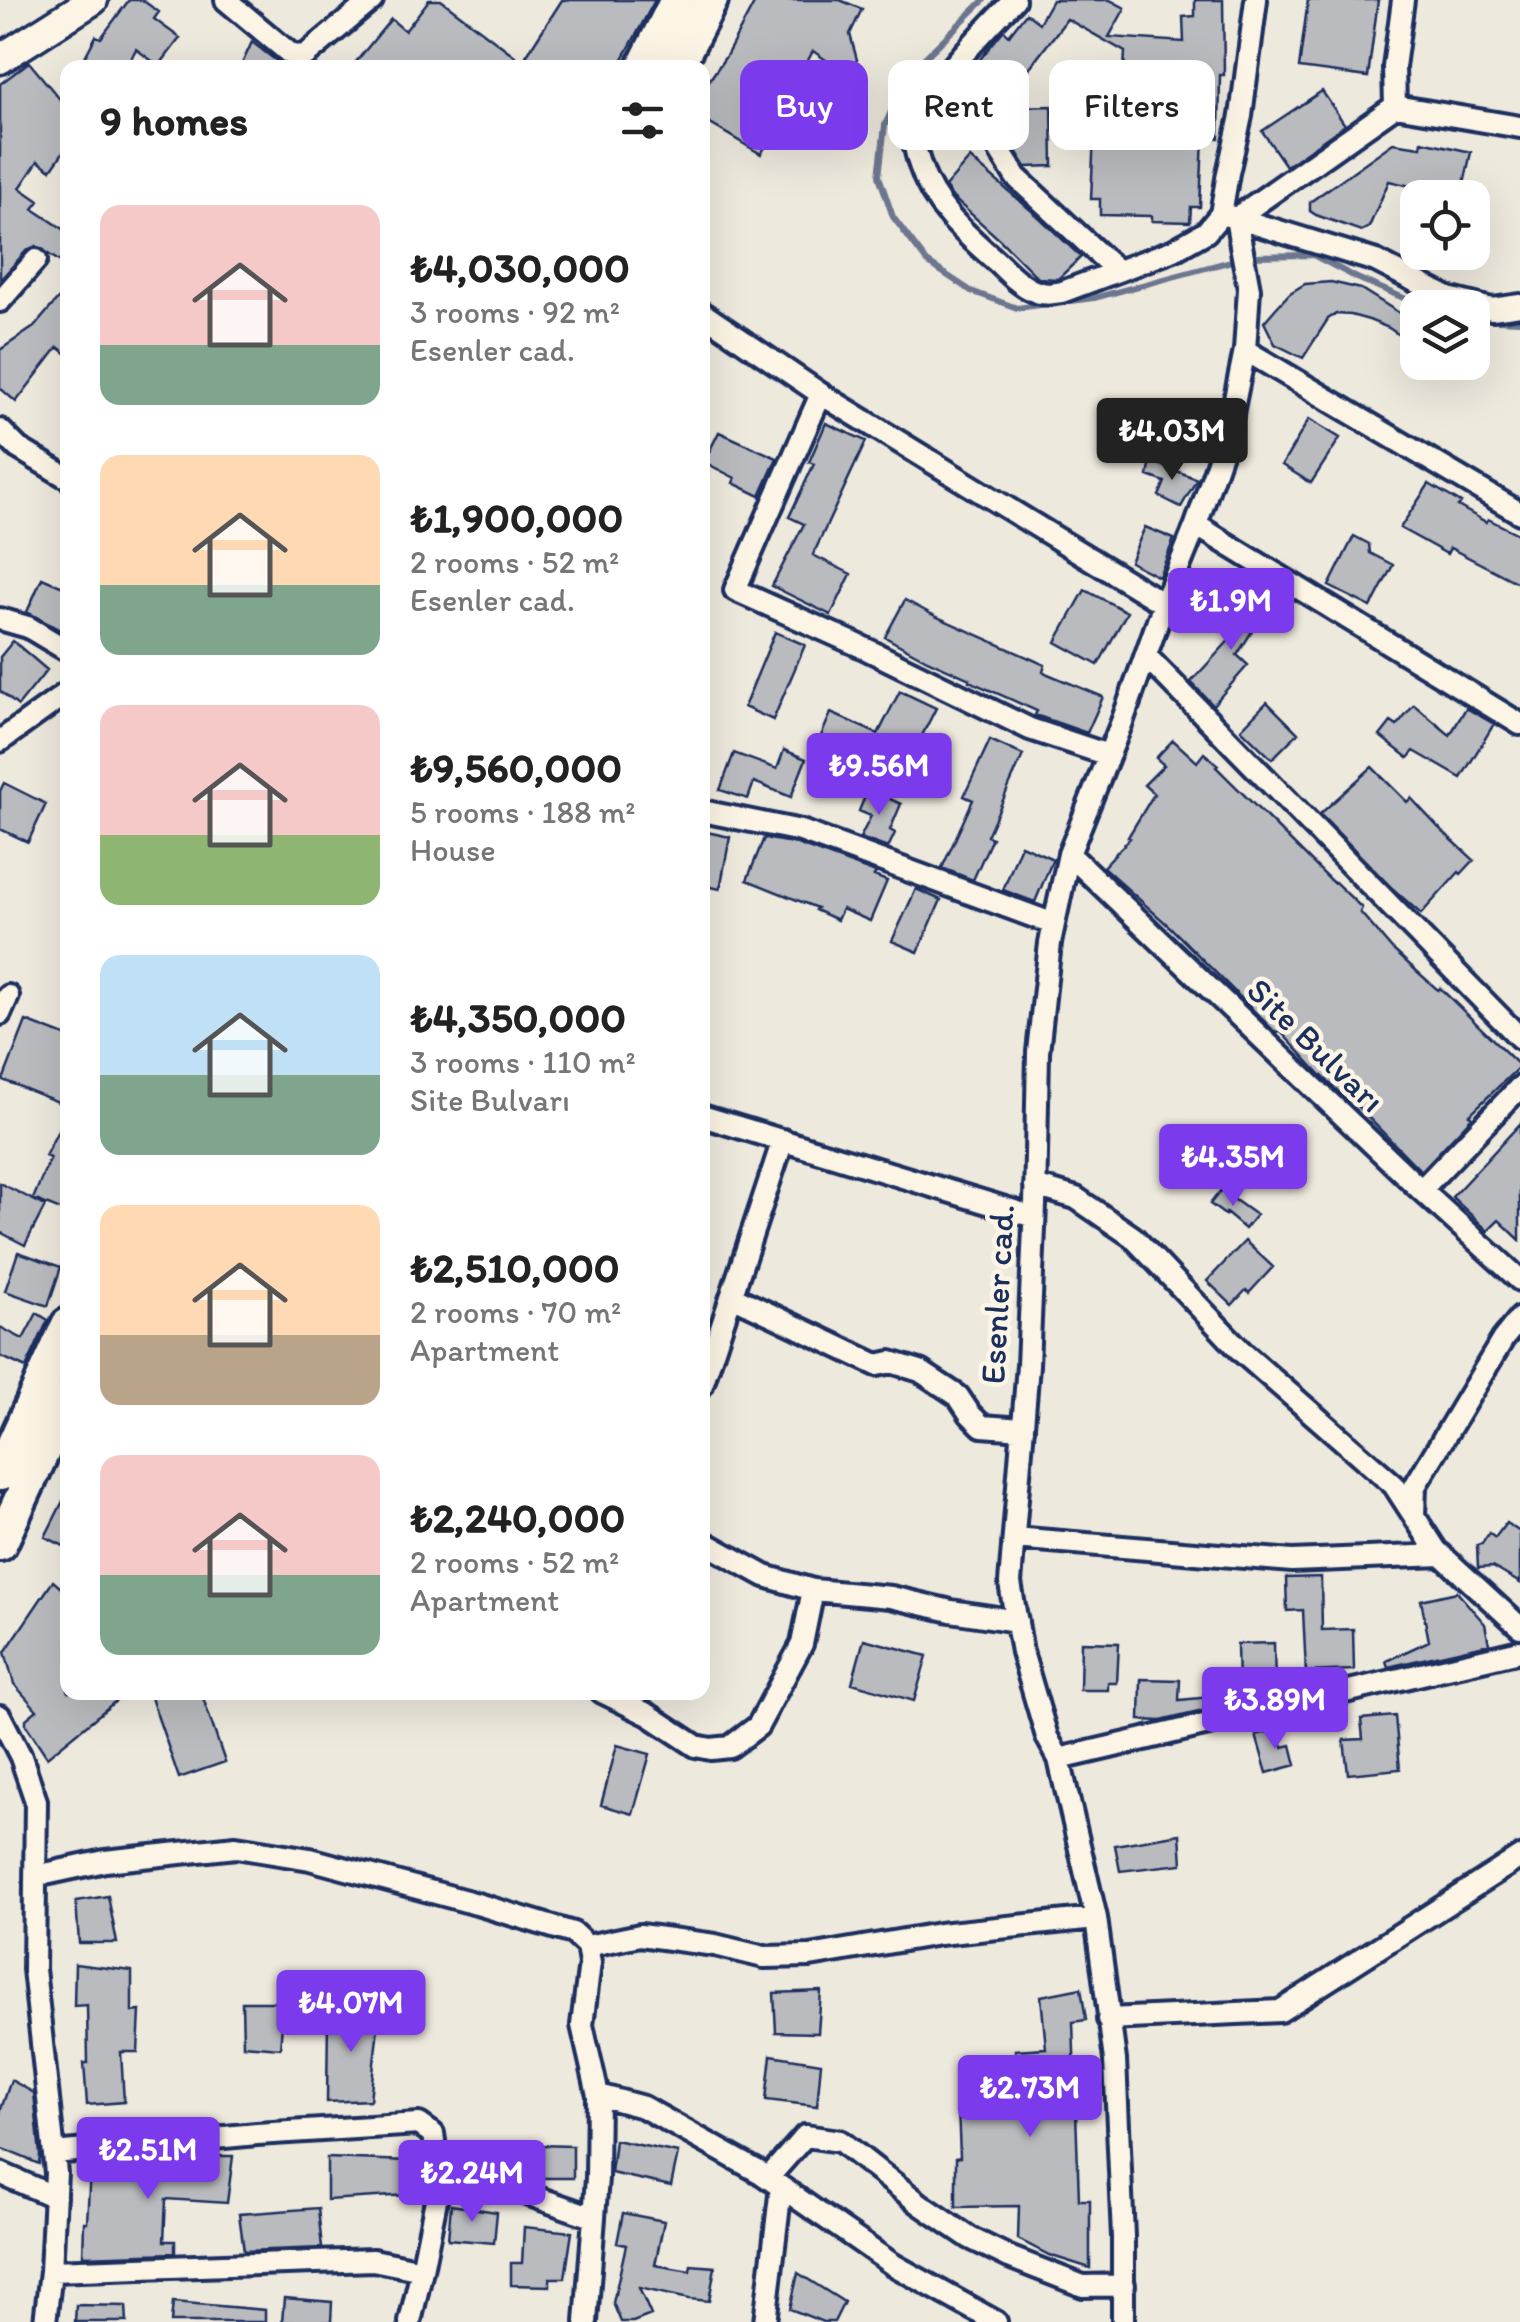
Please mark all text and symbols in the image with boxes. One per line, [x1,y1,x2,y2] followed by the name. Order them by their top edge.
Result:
[740,60,868,150] chip: Buy
[888,60,1029,150] chip: Rent
[1049,60,1215,150] chip: Filters
[615,93,670,148] icon: filters
[100,95,248,146] text: 9 homes
[1400,180,1490,380] map controls
[1400,180,1490,270] button: locate
[410,242,630,293] text: ₺4,030,000
[180,245,300,365] icon: home
[1400,290,1490,380] button: layers
[410,293,620,331] text: 3 rooms · 92 m²
[410,331,575,369] text: Esenler cad.
[1091,398,1253,483] pin: ₺4.03M
[1119,411,1225,449] text: ₺4.03M
[410,492,623,543] text: ₺1,900,000
[180,495,300,615] icon: home
[410,543,619,581] text: 2 rooms · 52 m²
[1161,568,1301,653] pin: ₺1.9M
[410,581,575,619] text: Esenler cad.
[1190,581,1272,619] text: ₺1.9M
[798,733,960,818] pin: ₺9.56M
[410,742,622,793] text: ₺9,560,000
[180,745,300,865] icon: home
[829,746,929,784] text: ₺9.56M
[410,793,636,831] text: 5 rooms · 188 m²
[410,831,496,869] text: House
[1238,969,1394,1121] street label: Site Bulvarı
[410,992,626,1043] text: ₺4,350,000
[180,995,300,1115] icon: home
[410,1043,636,1081] text: 3 rooms · 110 m²
[410,1081,570,1119] text: Site Bulvarı
[1152,1124,1314,1209] pin: ₺4.35M
[1181,1137,1285,1175] text: ₺4.35M
[971,1203,1023,1385] street label: Esenler cad.
[410,1242,620,1293] text: ₺2,510,000
[180,1245,300,1365] icon: home
[410,1293,621,1331] text: 2 rooms · 70 m²
[410,1331,559,1369] text: Apartment
[410,1492,625,1543] text: ₺2,240,000
[180,1495,300,1615] icon: home
[410,1543,619,1581] text: 2 rooms · 52 m²
[410,1581,559,1619] text: Apartment
[1194,1667,1356,1752] pin: ₺3.89M
[1224,1680,1326,1718] text: ₺3.89M
[270,1970,432,2055] pin: ₺4.07M
[298,1983,404,2021] text: ₺4.07M
[949,2055,1111,2140] pin: ₺2.73M
[980,2068,1080,2106] text: ₺2.73M
[67,2117,229,2202] pin: ₺2.51M
[99,2130,197,2168] text: ₺2.51M
[391,2140,553,2225] pin: ₺2.24M
[420,2153,524,2191] text: ₺2.24M

